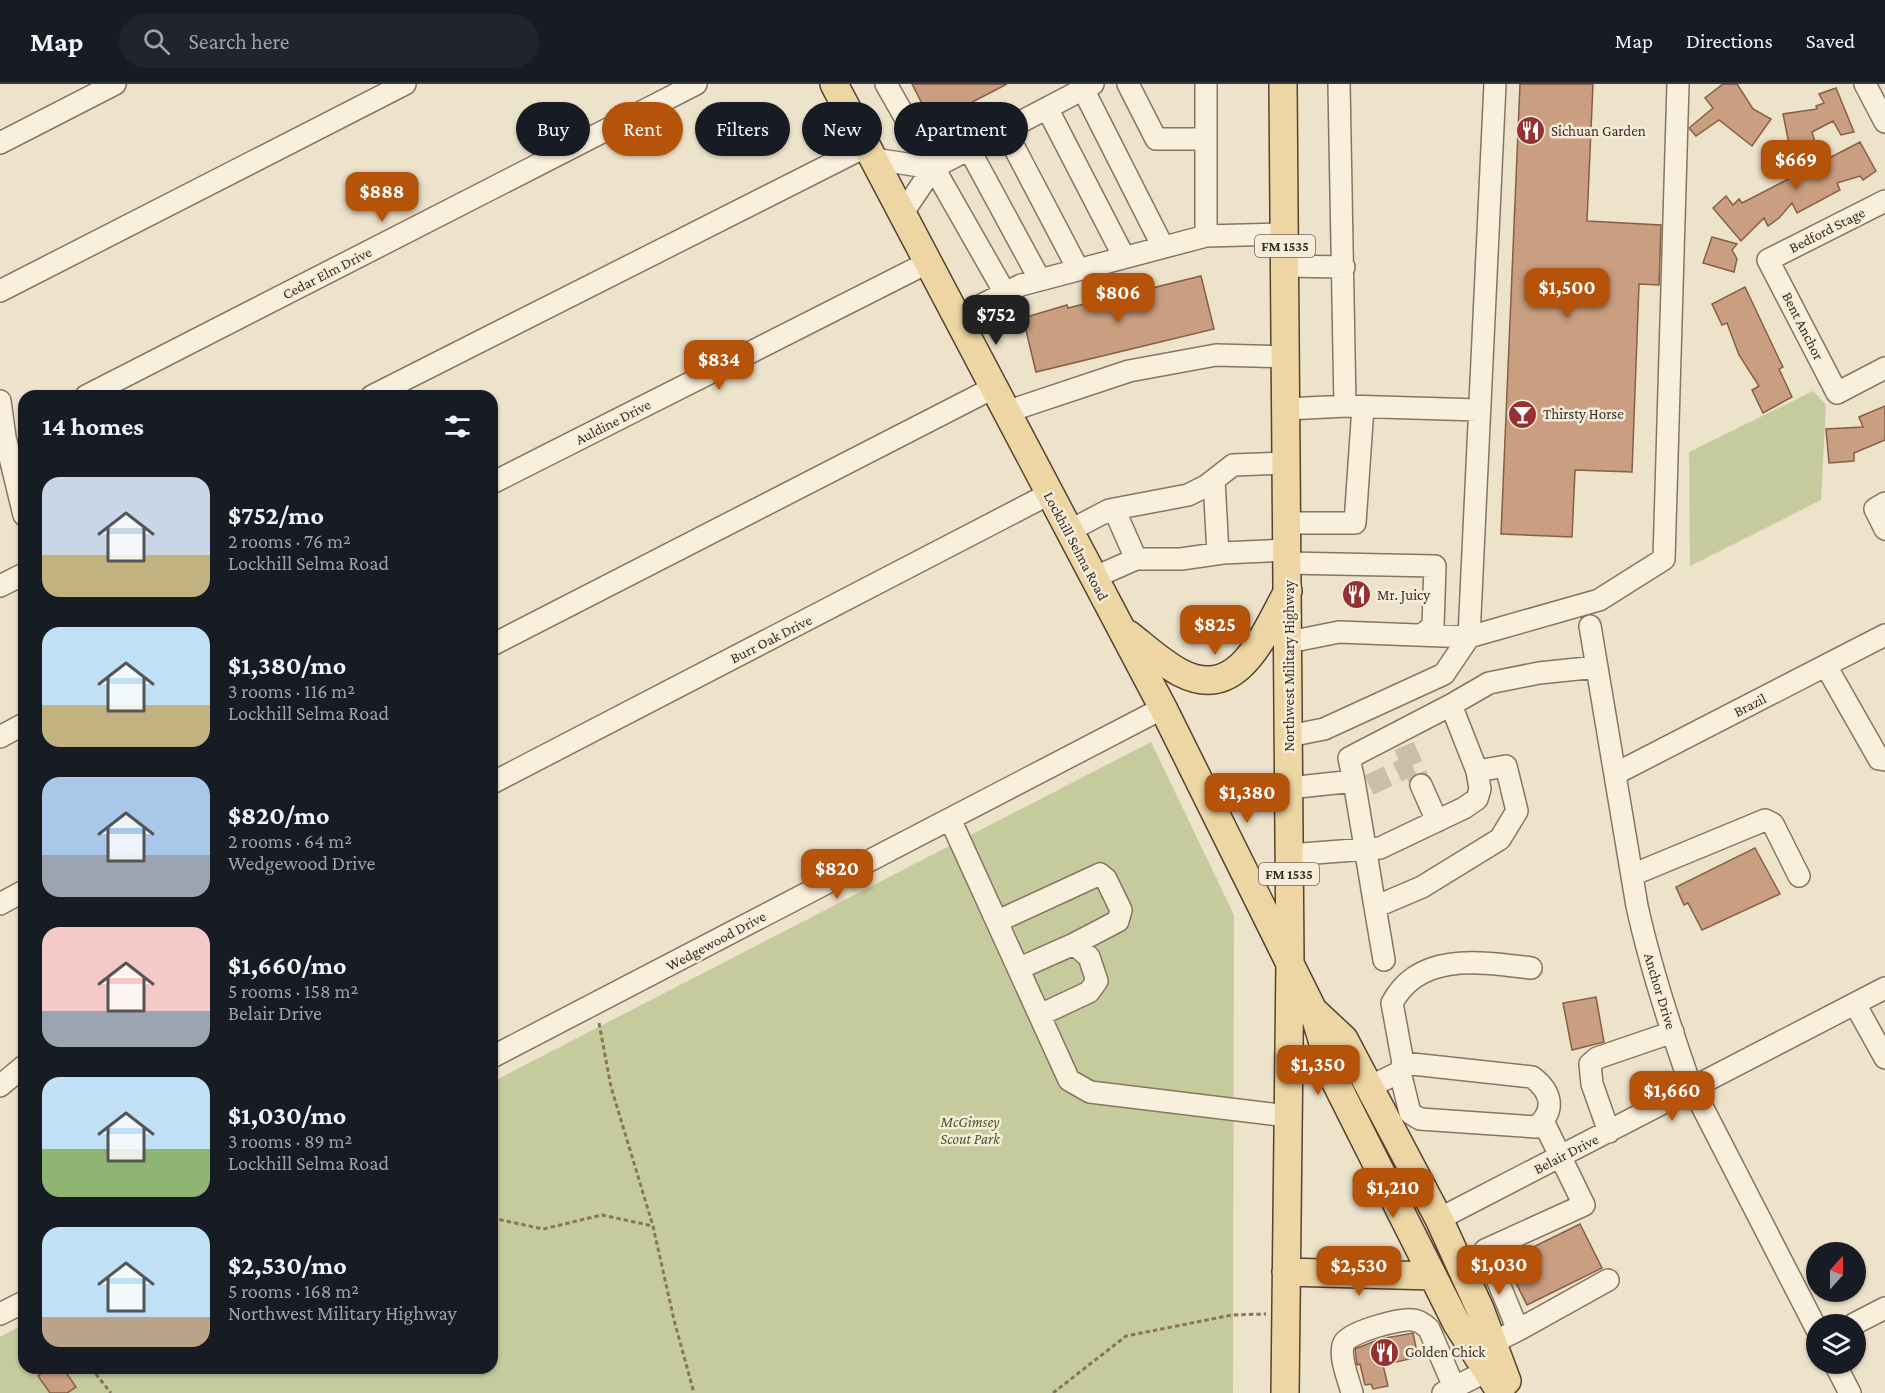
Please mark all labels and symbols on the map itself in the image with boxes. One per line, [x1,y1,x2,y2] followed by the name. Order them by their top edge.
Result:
[1514,115,1546,147] restaurant icon: Sichuan Garden
[1551,123,1646,139] place label: Sichuan Garden
[1760,140,1832,191] pin: $669
[346,172,418,223] pin: $888
[1786,204,1868,257] street label: Bedford Stage
[1255,235,1315,257] road number: FM 1535
[280,243,375,302] street label: Cedar Elm Drive
[1518,268,1616,319] pin: $1,500
[1082,273,1154,324] pin: $806
[1779,289,1827,363] street label: Bent Anchor
[960,295,1032,346] pin: $752
[683,340,755,391] pin: $834
[573,396,654,448] street label: Auldine Drive
[1506,398,1538,430] bar icon: Thirsty Horse
[1543,406,1624,423] place label: Thirsty Horse
[1041,489,1111,603] street label: Lockhill Selma Road
[1340,579,1372,611] restaurant icon: Mr. Juicy
[1281,580,1298,752] street label: Northwest Military Highway
[1377,587,1430,604] place label: Mr. Juicy
[1179,605,1251,656] pin: $825
[728,611,815,666] street label: Burr Oak Drive
[1731,690,1769,720] street label: Brazil
[1198,773,1296,824] pin: $1,380
[801,849,873,900] pin: $820
[1259,863,1319,885] road number: FM 1535
[663,908,769,975] street label: Wedgewood Drive
[1641,951,1679,1032] street label: Anchor Drive
[1269,1045,1367,1096] pin: $1,350
[1623,1071,1721,1122] pin: $1,660
[940,1114,1001,1147] park label: McGimsey Scout Park
[1531,1131,1601,1177] street label: Belair Drive
[1344,1168,1442,1219] pin: $1,210
[1806,1242,1866,1302] north arrow
[1450,1245,1548,1296] pin: $1,030
[1310,1246,1408,1297] pin: $2,530
[1368,1336,1400,1368] restaurant icon: Golden Chick
[1405,1344,1486,1360] place label: Golden Chick

